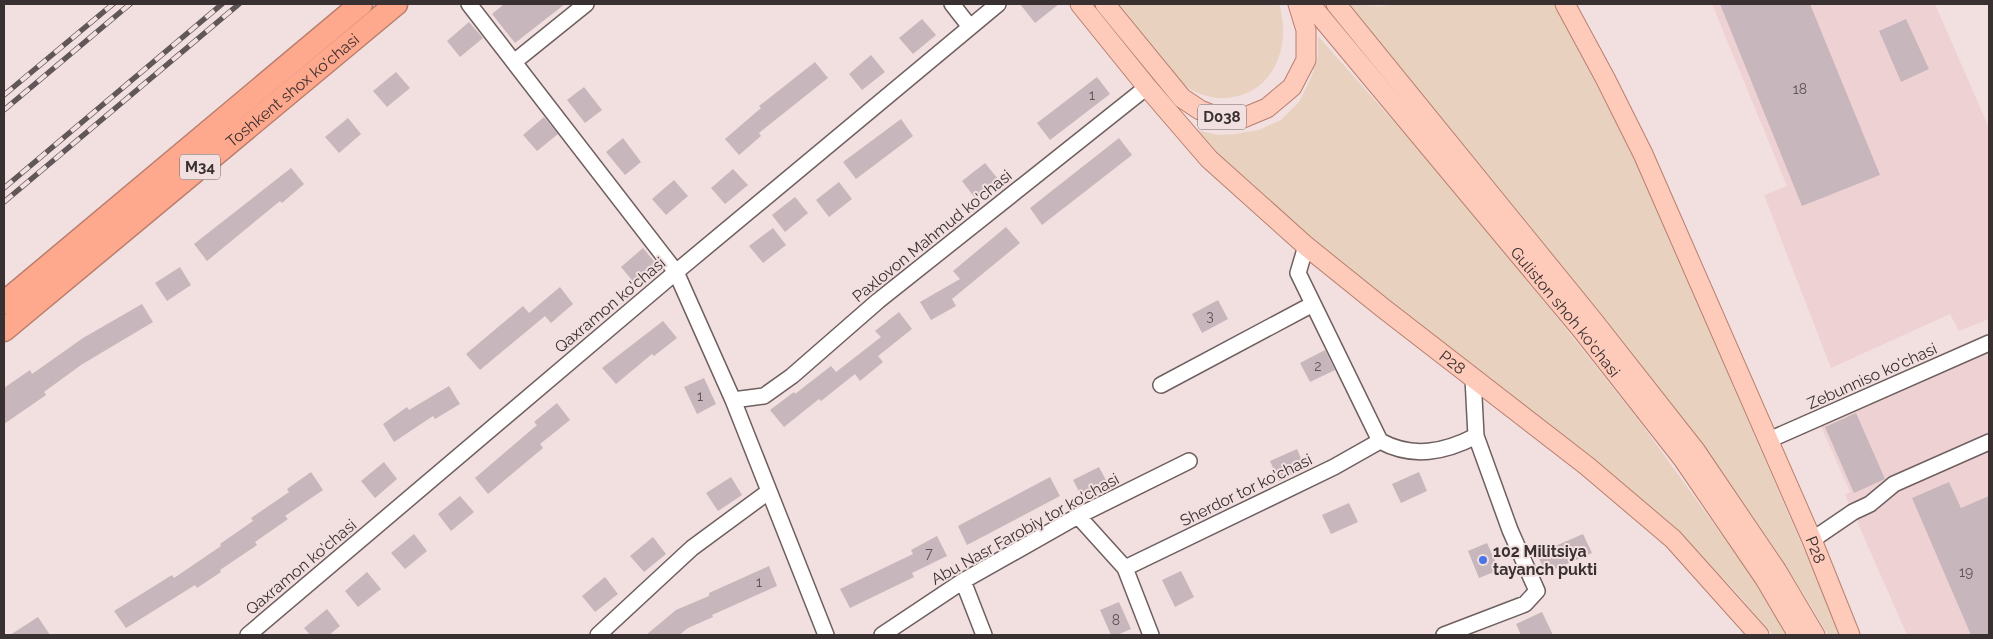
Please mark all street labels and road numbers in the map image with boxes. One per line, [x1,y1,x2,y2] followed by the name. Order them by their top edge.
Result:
[222,29,363,151] street label: Toshkent shox ko'chasi
[1198,104,1246,130] road number: D038
[180,154,220,180] road number: M34
[848,166,1016,306] street label: Paxlovon Mahmud ko'chasi
[1507,243,1624,381] street label: Guliston shoh ko'chasi
[551,253,669,357] street label: Qaxramon ko'chasi
[1804,339,1940,413] street label: Zebunniso ko'chasi
[1436,346,1470,378] street label: Р28
[1177,450,1315,530] street label: Sherdor tor ko'chasi
[928,469,1122,589] street label: Abu Nasr Farobiy tor ko'chasi
[242,515,360,619] street label: Qaxramon ko'chasi
[1802,533,1830,566] street label: Р28

